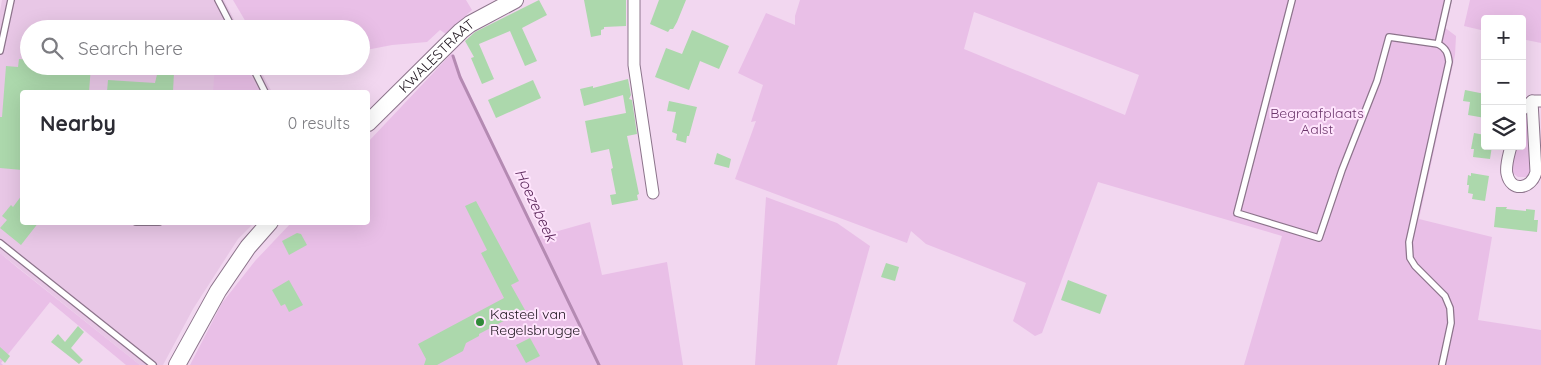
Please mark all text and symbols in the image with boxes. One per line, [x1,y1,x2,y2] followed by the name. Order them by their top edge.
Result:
[395,15,478,97] street label: KWALESTRAAT
[1481,15,1526,150] map controls
[1481,15,1526,60] button: +
[20,20,370,75] search box
[38,34,66,62] icon: search
[78,36,183,60] text: Search here
[1481,60,1526,105] button: −
[1270,104,1364,138] park label: Begraafplaats Aalst
[1481,105,1526,150] button: layers
[40,110,116,136] text: Nearby
[288,113,350,133] text: 0 results
[511,166,562,246] water label: Hoezebeek
[490,305,580,339] place label: Kasteel van Regelsbrugge
[474,316,486,328] marker: Kasteel van Regelsbrugge

